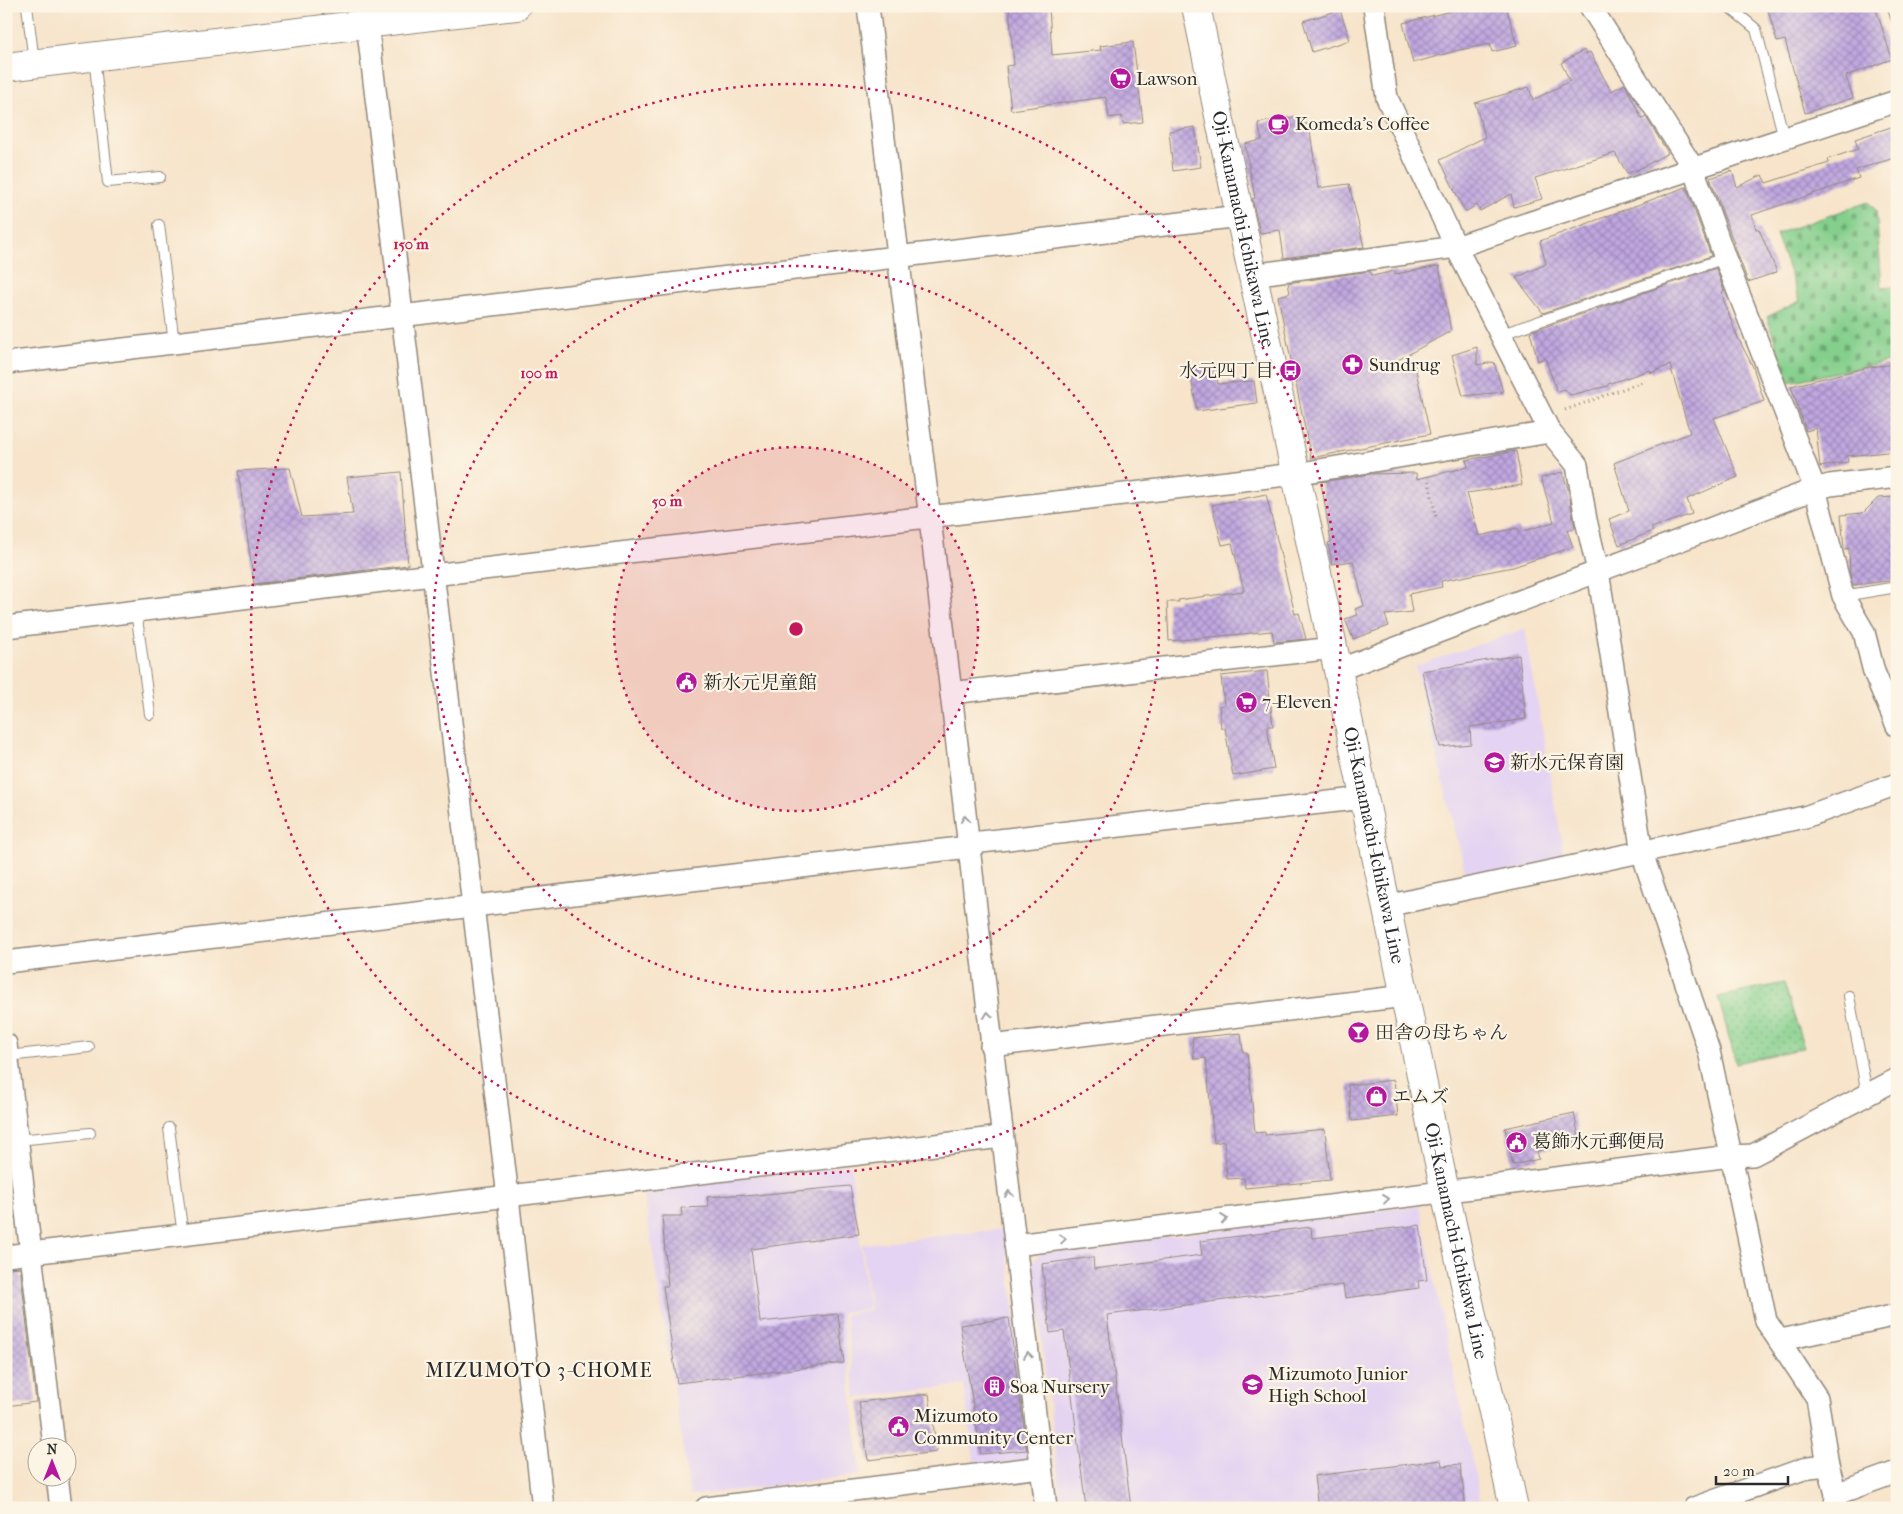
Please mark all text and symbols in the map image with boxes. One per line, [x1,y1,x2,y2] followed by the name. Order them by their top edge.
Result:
[1108,67,1132,91] supermarket icon: Lawson
[1136,68,1198,90] place label: Lawson
[1207,109,1279,349] street label: Oji-Kanamachi-Ichikawa Line
[1267,112,1291,136] cafe icon: Komeda's Coffee
[1295,113,1430,135] place label: Komeda's Coffee
[393,235,429,253] text: 150 m
[1341,353,1365,377] pharmacy icon: Sundrug
[1369,354,1441,376] place label: Sundrug
[1278,359,1302,383] bus stop icon: 水元四丁目
[1179,360,1274,382] place label: 水元四丁目
[520,364,558,382] text: 100 m
[652,492,683,510] text: 50 m
[787,620,805,638] centre of rings
[675,671,699,695] public building icon: 新水元児童館
[703,672,817,694] place label: 新水元児童館
[1234,690,1258,714] supermarket icon: 7-Eleven
[1262,691,1332,713] place label: 7-Eleven
[1339,725,1409,966] street label: Oji-Kanamachi-Ichikawa Line
[1482,751,1506,775] school or university icon: 新水元保育園
[1510,752,1624,774] place label: 新水元保育園
[960,814,971,822] one-way arrow
[983,1011,994,1019] one-way arrow
[1347,1021,1371,1045] bar icon: 田舎の母ちゃん
[1375,1022,1508,1044] place label: 田舎の母ちゃん
[1364,1085,1388,1109] shop icon: エムズ
[1392,1086,1449,1108] place label: エムズ
[1420,1121,1492,1361] street label: Oji-Kanamachi-Ichikawa Line
[1504,1130,1528,1154] public building icon: 葛飾水元郵便局
[1532,1131,1665,1153] place label: 葛飾水元郵便局
[1004,1189,1015,1197] one-way arrow
[1382,1194,1390,1205] one-way arrow
[1221,1214,1229,1225] one-way arrow
[1059,1234,1067,1245] one-way arrow
[1023,1351,1034,1359] one-way arrow
[425,1359,653,1382] district label: MIZUMOTO 3-CHOME
[1268,1363,1408,1407] place label: Mizumoto Junior High School
[1240,1373,1264,1397] school or university icon: Mizumoto Junior High School
[982,1375,1006,1399] building icon: Soa Nursery
[1010,1376,1111,1398] place label: Soa Nursery
[914,1405,1074,1449] place label: Mizumoto Community Center
[886,1415,910,1439] public building icon: Mizumoto Community Center
[28,1436,78,1486] north arrow
[47,1441,58,1458] text: N
[1716,1454,1788,1486] scale bar
[1723,1462,1755,1480] text: 20 m

